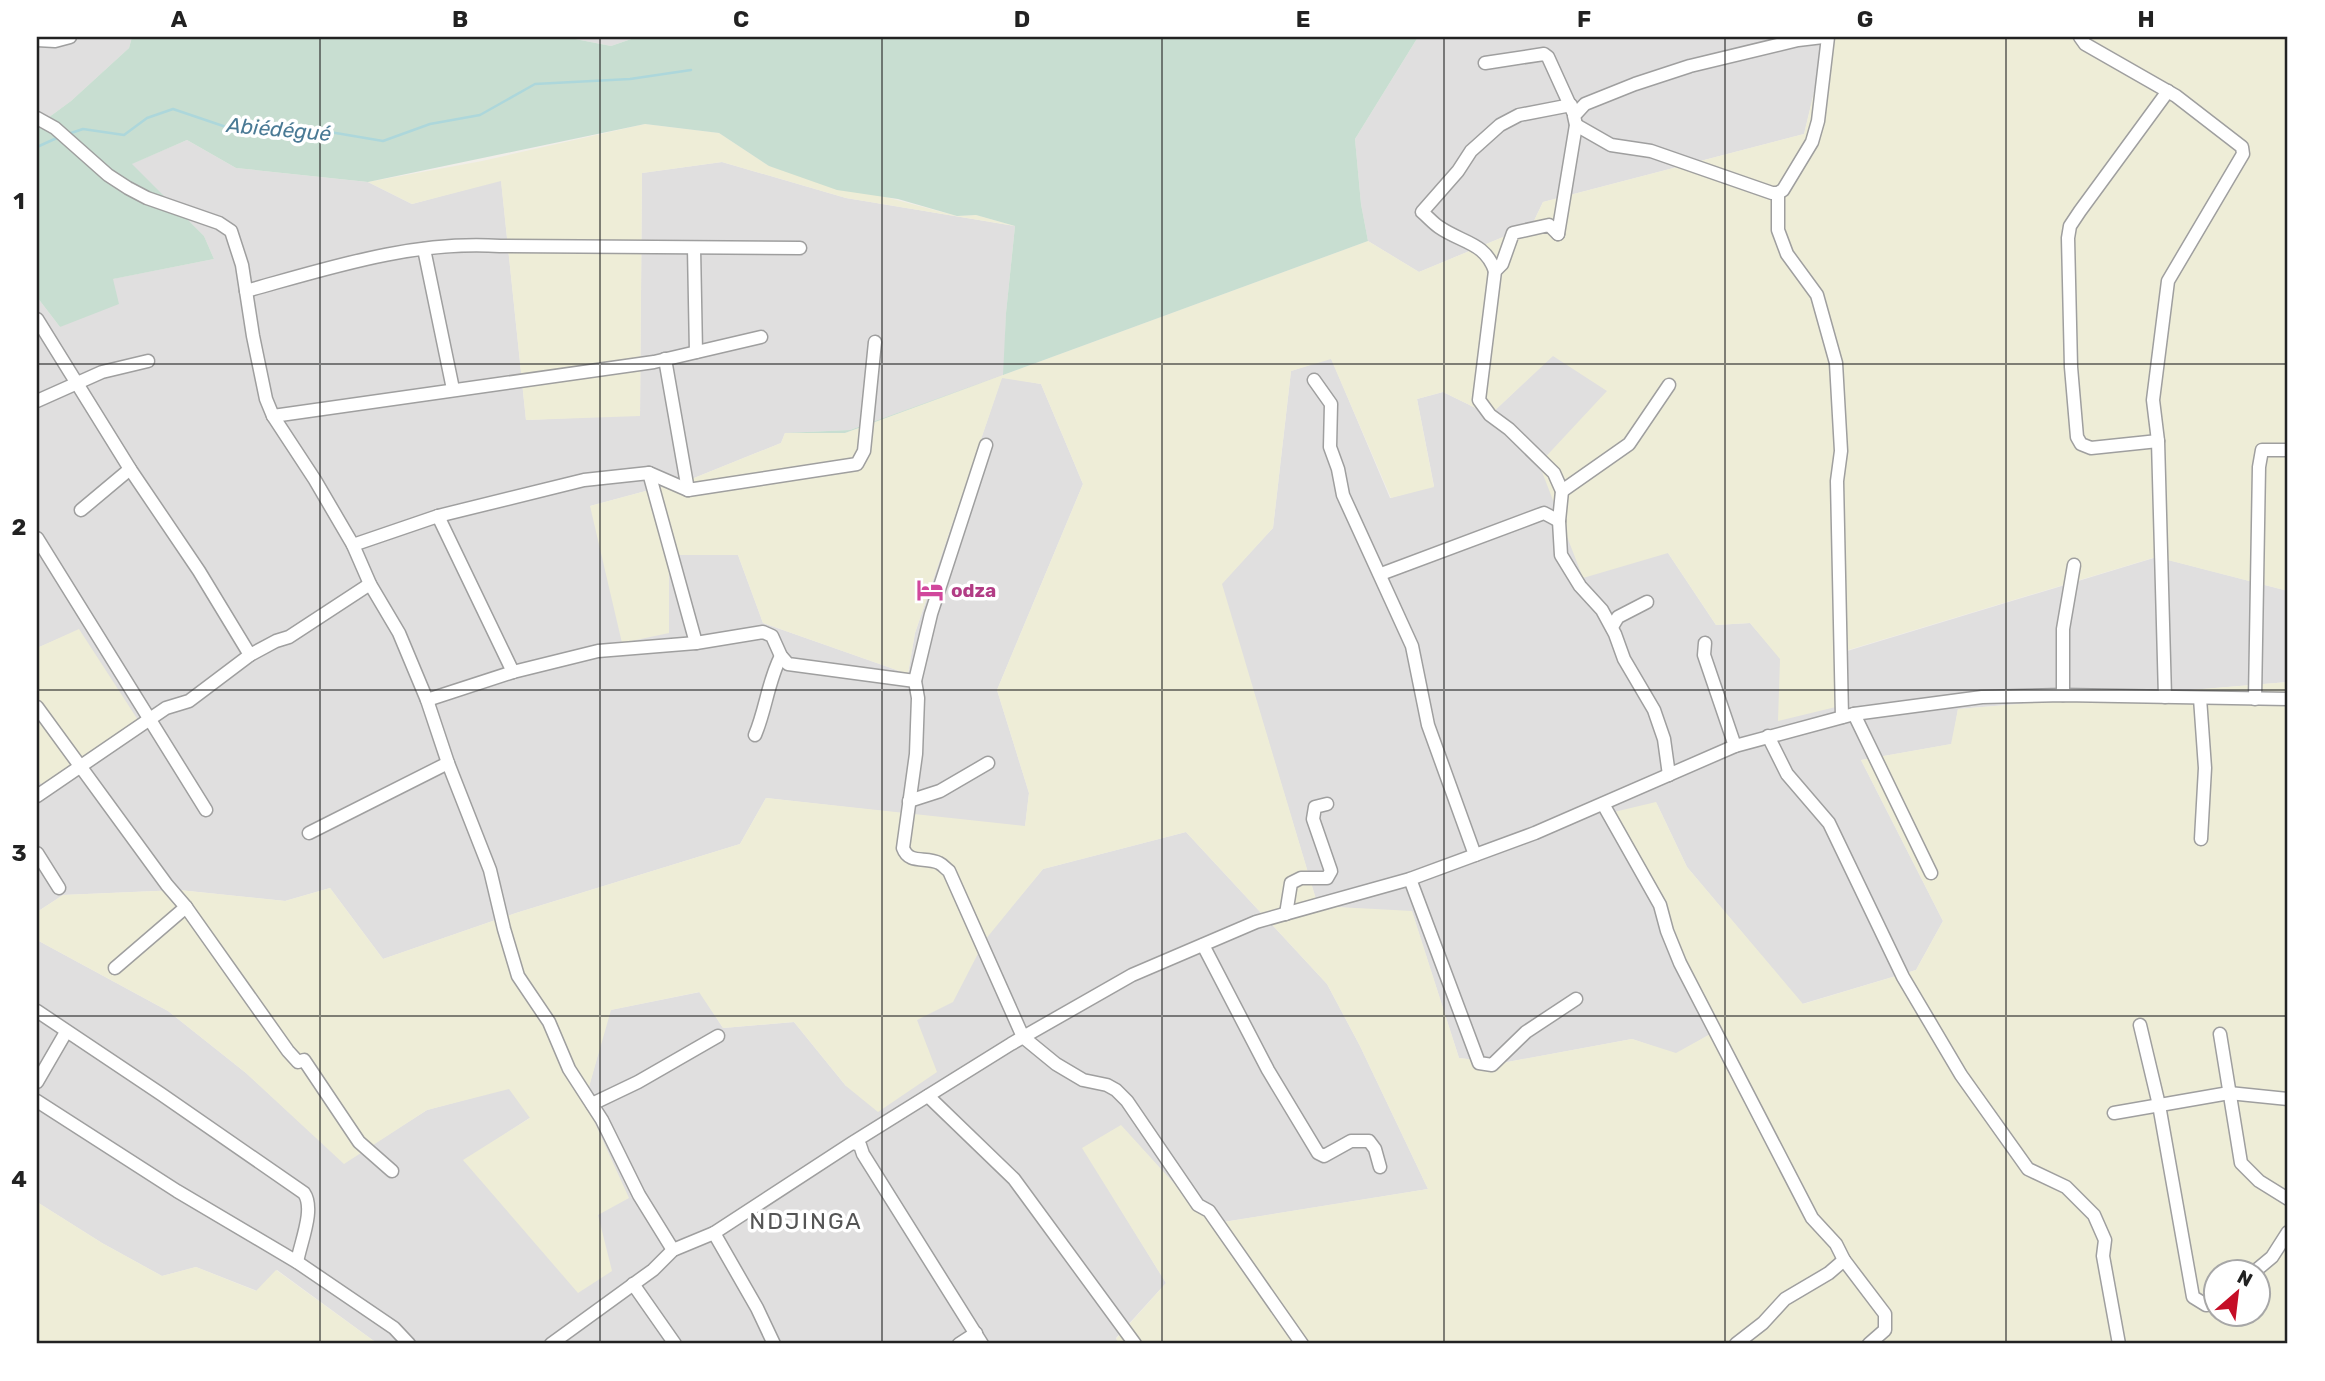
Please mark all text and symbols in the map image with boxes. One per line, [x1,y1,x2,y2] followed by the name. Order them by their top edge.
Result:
[171,5,188,33] text: A
[452,5,468,33] text: B
[733,5,749,33] text: C
[1014,5,1030,33] text: D
[1296,5,1310,33] text: E
[1577,5,1591,33] text: F
[1857,5,1873,33] text: G
[2137,5,2155,33] text: H
[225,112,332,146] water label: Abiédégué
[13,187,25,215] text: 1
[12,513,26,541] text: 2
[915,575,945,605] hotel icon: odza
[951,579,996,602] place label: odza
[11,839,27,867] text: 3
[11,1165,27,1193] text: 4
[749,1207,863,1235] district label: NDJINGA
[2202,1258,2272,1328] north arrow
[2233,1265,2256,1292] text: N

